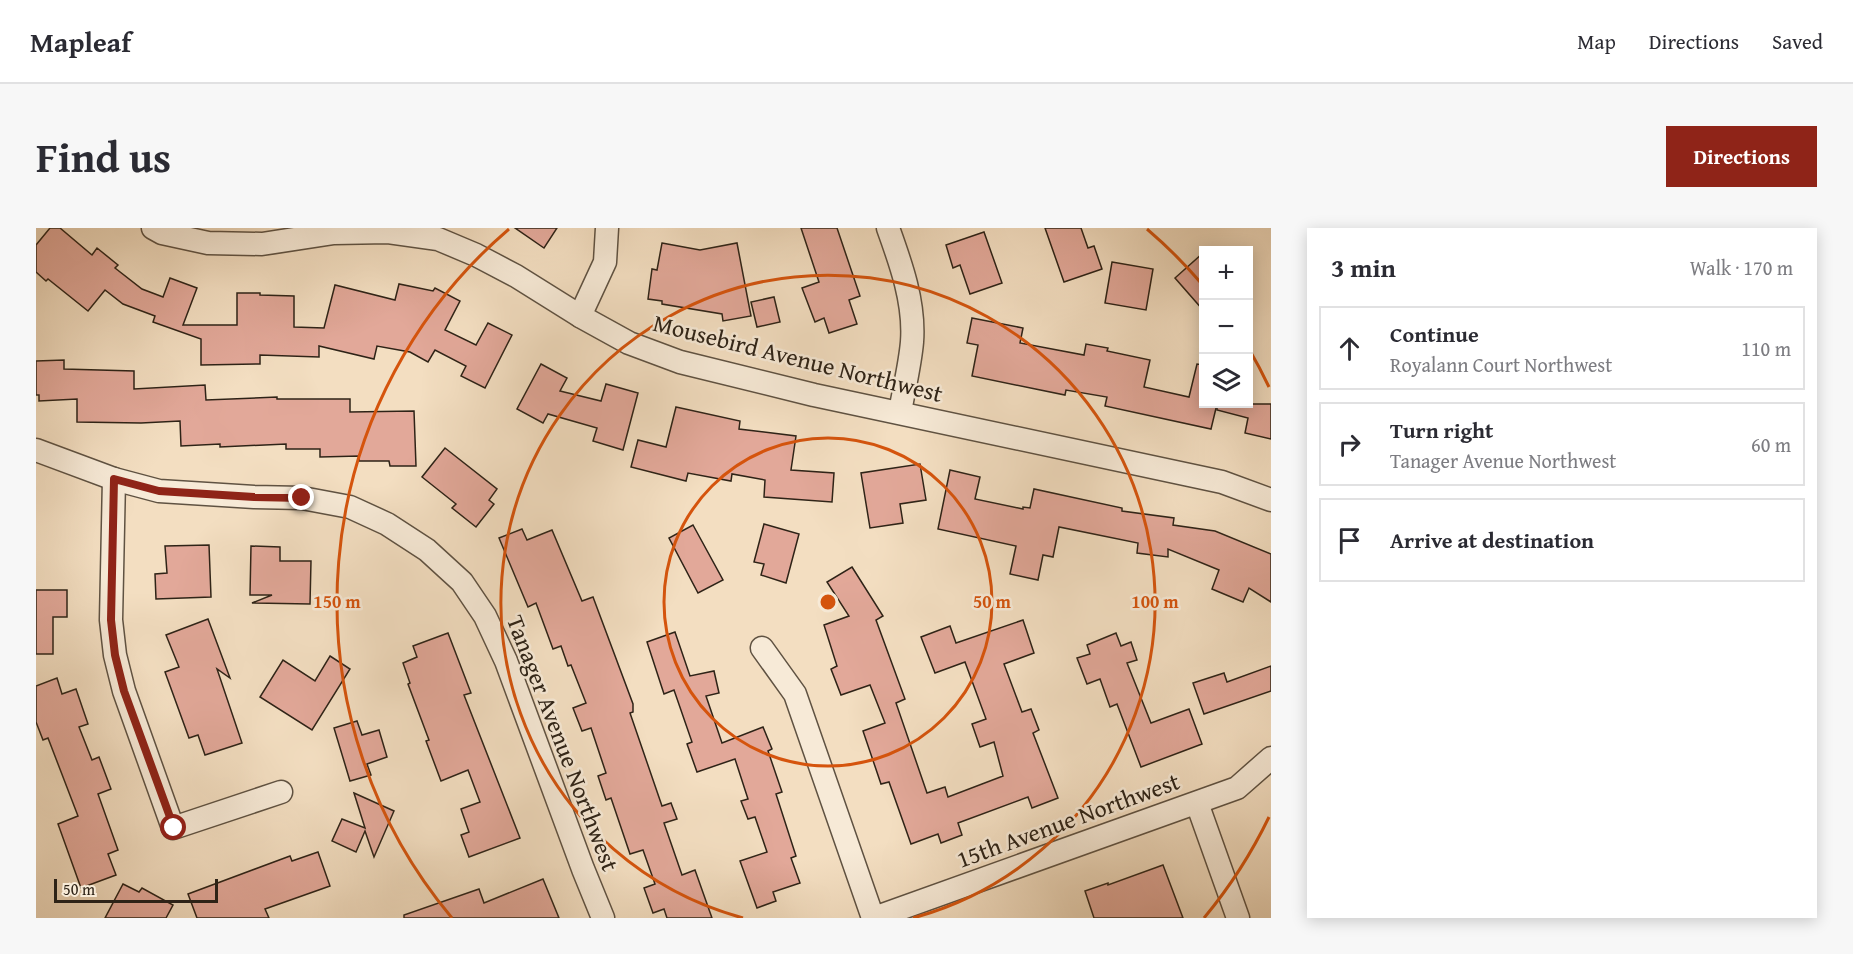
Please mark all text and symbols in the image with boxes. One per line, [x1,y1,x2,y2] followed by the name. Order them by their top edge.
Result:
[30,21,131,62] text: Mapleaf
[1577,26,1616,57] text: Map
[1649,26,1739,57] text: Directions
[1772,26,1823,57] text: Saved
[36,126,171,187] text: Find us
[1666,126,1817,187] button: Directions
[1199,246,1253,408] map controls
[1199,246,1253,300] button: +
[1331,248,1396,287] text: 3 min
[1690,253,1793,282] text: Walk · 170 m
[1199,300,1253,354] button: −
[650,305,947,411] street label: Mousebird Avenue Northwest
[1390,318,1479,350] text: Continue
[1333,332,1366,365] icon: ahead
[1741,334,1791,363] text: 110 m
[1390,350,1612,379] text: Royalann Court Northwest
[1199,354,1253,408] button: layers
[1390,414,1493,446] text: Turn right
[1333,428,1366,461] icon: right
[1751,430,1791,459] text: 60 m
[1390,446,1616,475] text: Tanager Avenue Northwest
[288,484,314,510] route end
[1333,524,1366,557] icon: arrive
[1390,524,1594,556] text: Arrive at destination
[313,588,361,615] text: 150 m
[973,588,1012,615] text: 50 m
[1131,588,1179,615] text: 100 m
[818,592,838,612] centre of rings
[498,610,628,877] street label: Tanager Avenue Northwest
[952,763,1185,877] street label: 15th Avenue Northwest
[160,814,186,840] route start
[54,876,218,904] scale bar
[63,877,95,901] text: 50 m

